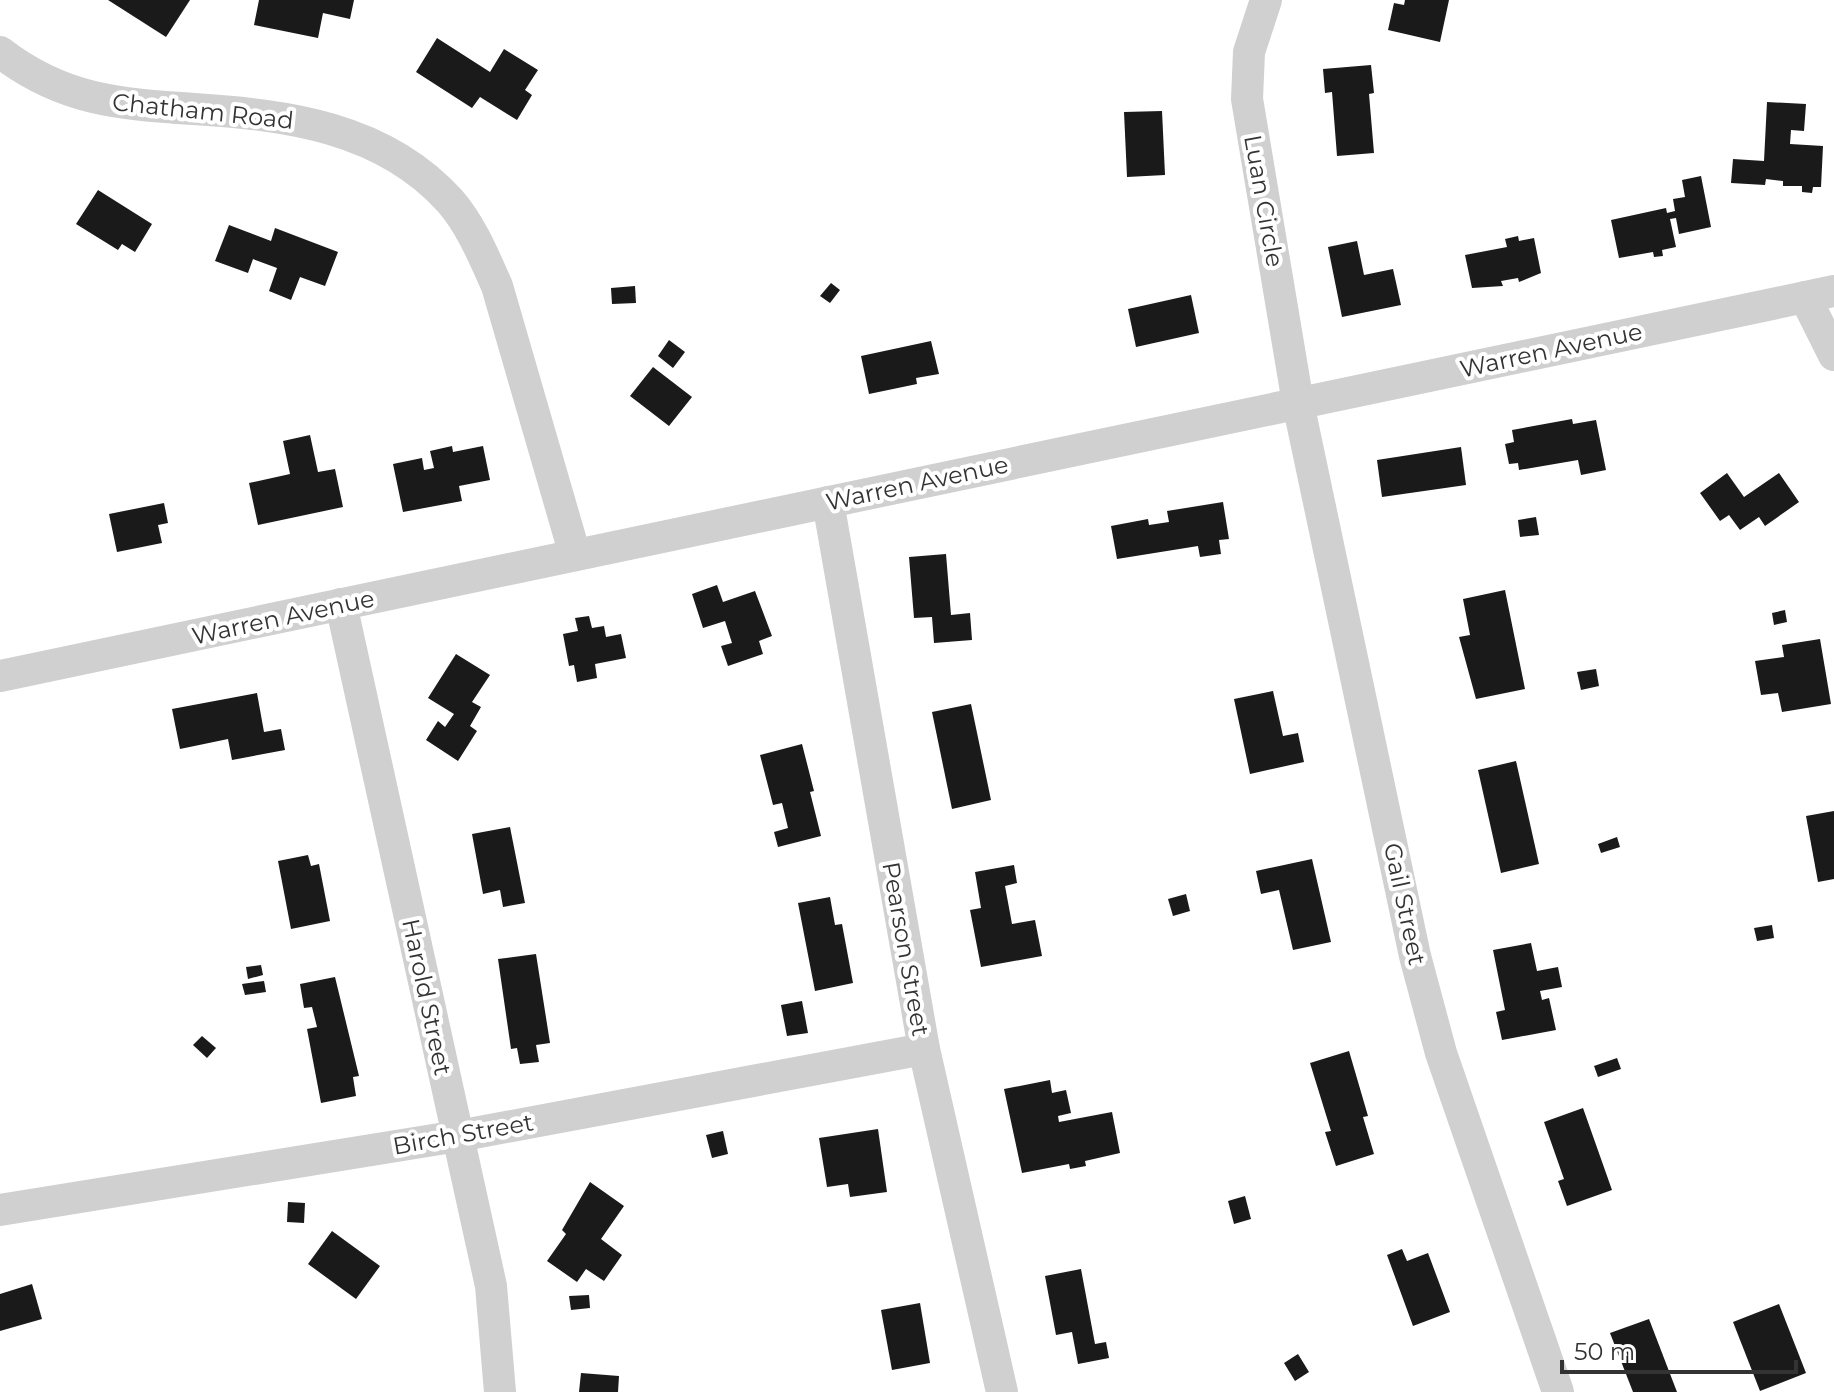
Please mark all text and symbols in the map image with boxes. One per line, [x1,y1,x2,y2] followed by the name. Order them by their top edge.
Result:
[111,87,295,135] street label: Chatham Road
[1238,133,1290,269] street label: Luan Circle
[1457,316,1645,384] street label: Warren Avenue
[823,449,1011,517] street label: Warren Avenue
[189,583,377,651] street label: Warren Avenue
[1378,840,1432,968] street label: Gail Street
[876,860,936,1039] street label: Pearson Street
[396,916,458,1078] street label: Harold Street
[390,1107,536,1161] street label: Birch Street
[1562,1324,1796,1374] scale bar
[1574,1337,1635,1366] text: 50 m

